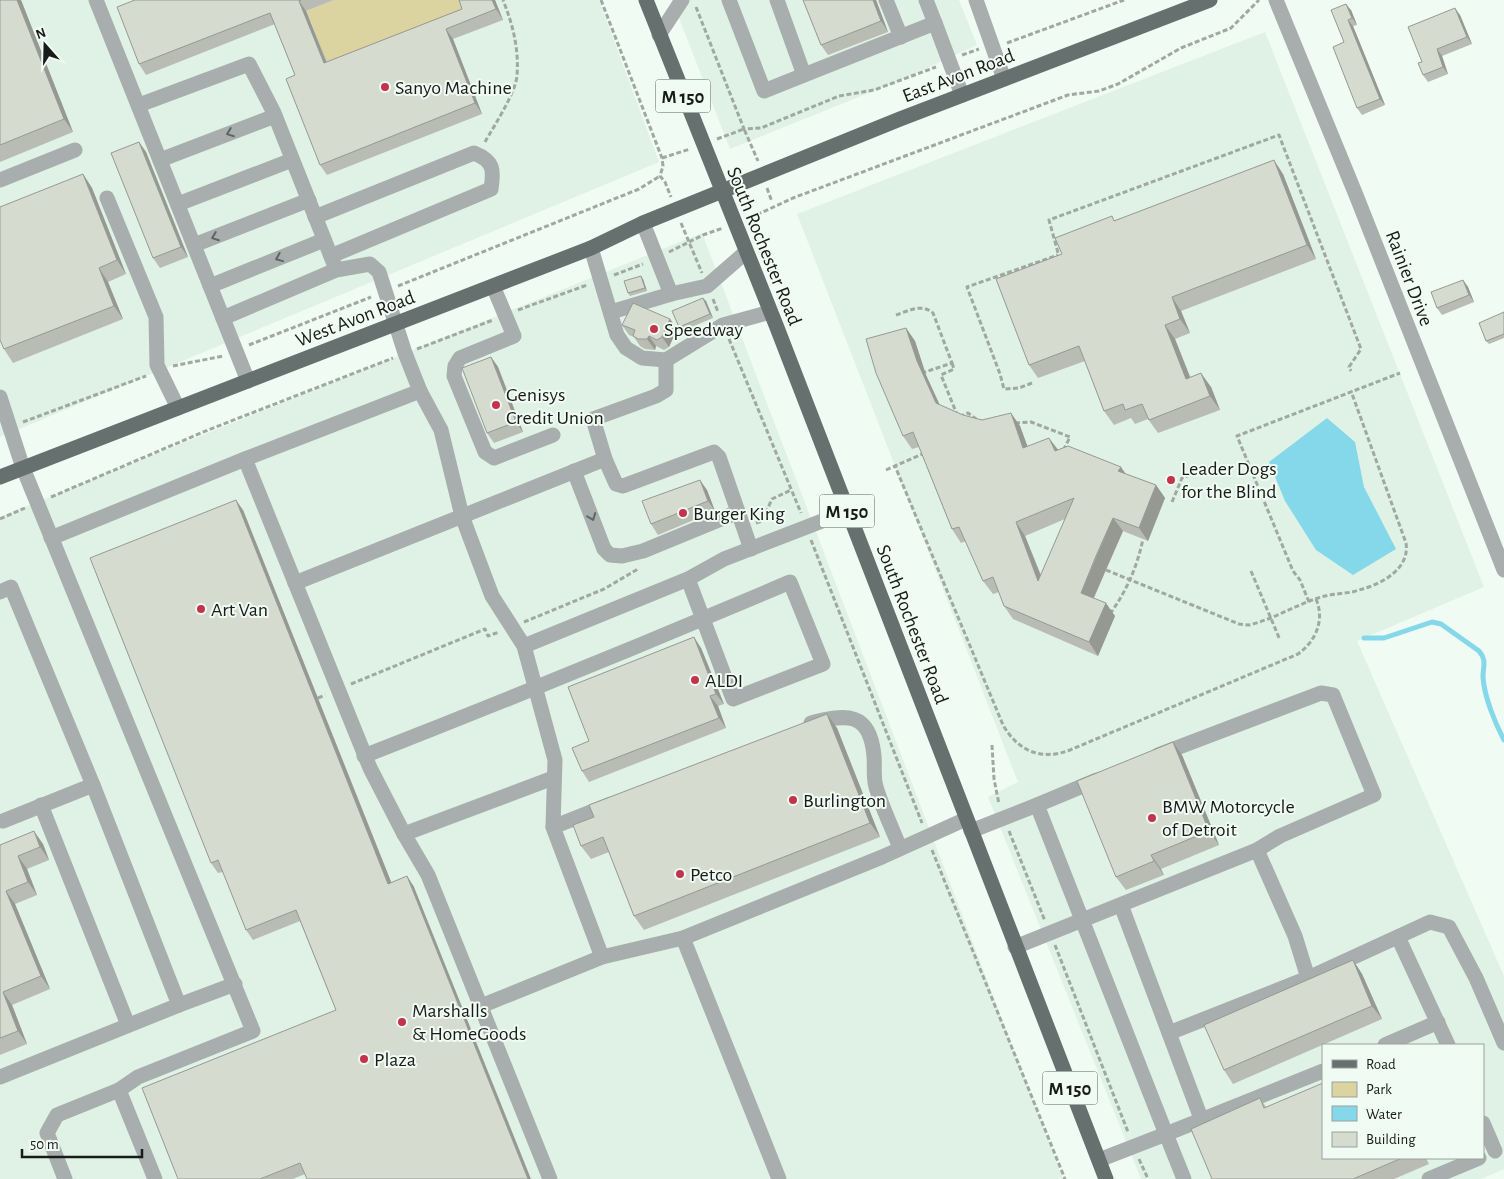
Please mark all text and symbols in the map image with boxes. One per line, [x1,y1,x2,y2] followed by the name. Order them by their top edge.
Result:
[20,20,70,70] north arrow
[34,25,48,42] text: N
[900,45,1017,106] street label: East Avon Road
[395,78,512,98] place label: Sanyo Machine
[656,80,710,112] road number: M 150
[379,81,391,93] marker: Sanyo Machine
[226,128,234,138] one-way arrow
[723,164,805,328] street label: South Rochester Road
[1382,228,1436,329] street label: Rainier Drive
[211,231,219,241] one-way arrow
[275,252,284,262] one-way arrow
[293,287,418,351] street label: West Avon Road
[664,320,744,340] place label: Speedway
[648,323,660,335] marker: Speedway
[506,385,604,428] place label: Genisys Credit Union
[490,399,502,411] marker: Genisys Credit Union
[1181,459,1277,502] place label: Leader Dogs for the Blind
[1165,474,1177,486] marker: Leader Dogs for the Blind
[820,494,874,528] road number: M 150
[693,504,785,524] place label: Burger King
[677,507,689,519] marker: Burger King
[585,512,596,521] one-way arrow
[872,542,952,707] street label: South Rochester Road
[211,600,268,620] place label: Art Van
[195,603,207,615] marker: Art Van
[705,671,743,691] place label: ALDI
[689,674,701,686] marker: ALDI
[803,791,886,811] place label: Burlington
[787,794,799,806] marker: Burlington
[1162,797,1295,840] place label: BMW Motorcycle of Detroit
[1146,812,1158,824] marker: BMW Motorcycle of Detroit
[690,865,732,885] place label: Petco
[674,868,686,880] marker: Petco
[412,1001,526,1044] place label: Marshalls & HomeGoods
[396,1016,408,1028] marker: Marshalls & HomeGoods
[1322,1044,1484,1159] legend
[374,1050,416,1070] place label: Plaza
[358,1053,370,1065] marker: Plaza
[1366,1057,1396,1072] text: Road
[1042,1072,1098,1104] road number: M 150
[1366,1082,1392,1097] text: Park
[1366,1107,1402,1122] text: Water
[22,1126,142,1158] scale bar
[1366,1132,1416,1147] text: Building
[30,1137,59,1152] text: 50 m

